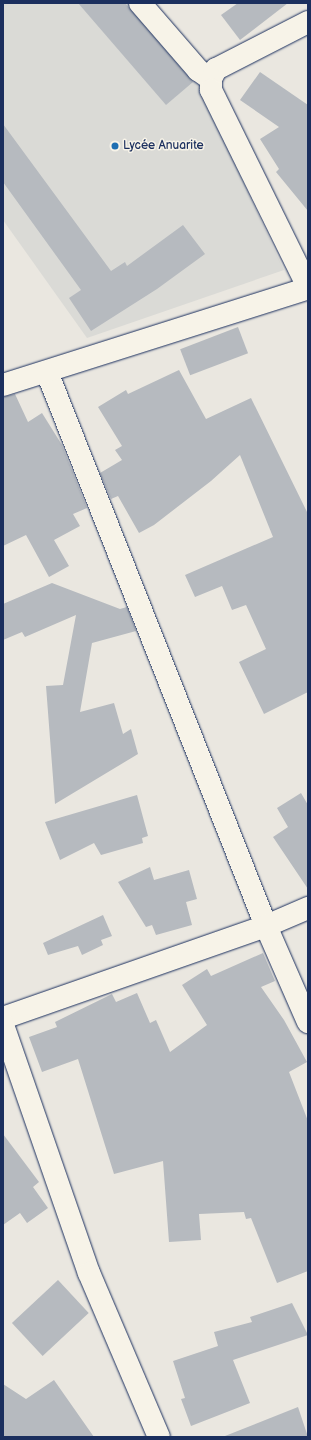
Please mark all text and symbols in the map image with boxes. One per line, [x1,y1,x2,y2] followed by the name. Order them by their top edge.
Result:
[123,139,204,153] place label: Lycée Anuarite
[110,141,120,151] marker: Lycée Anuarite

